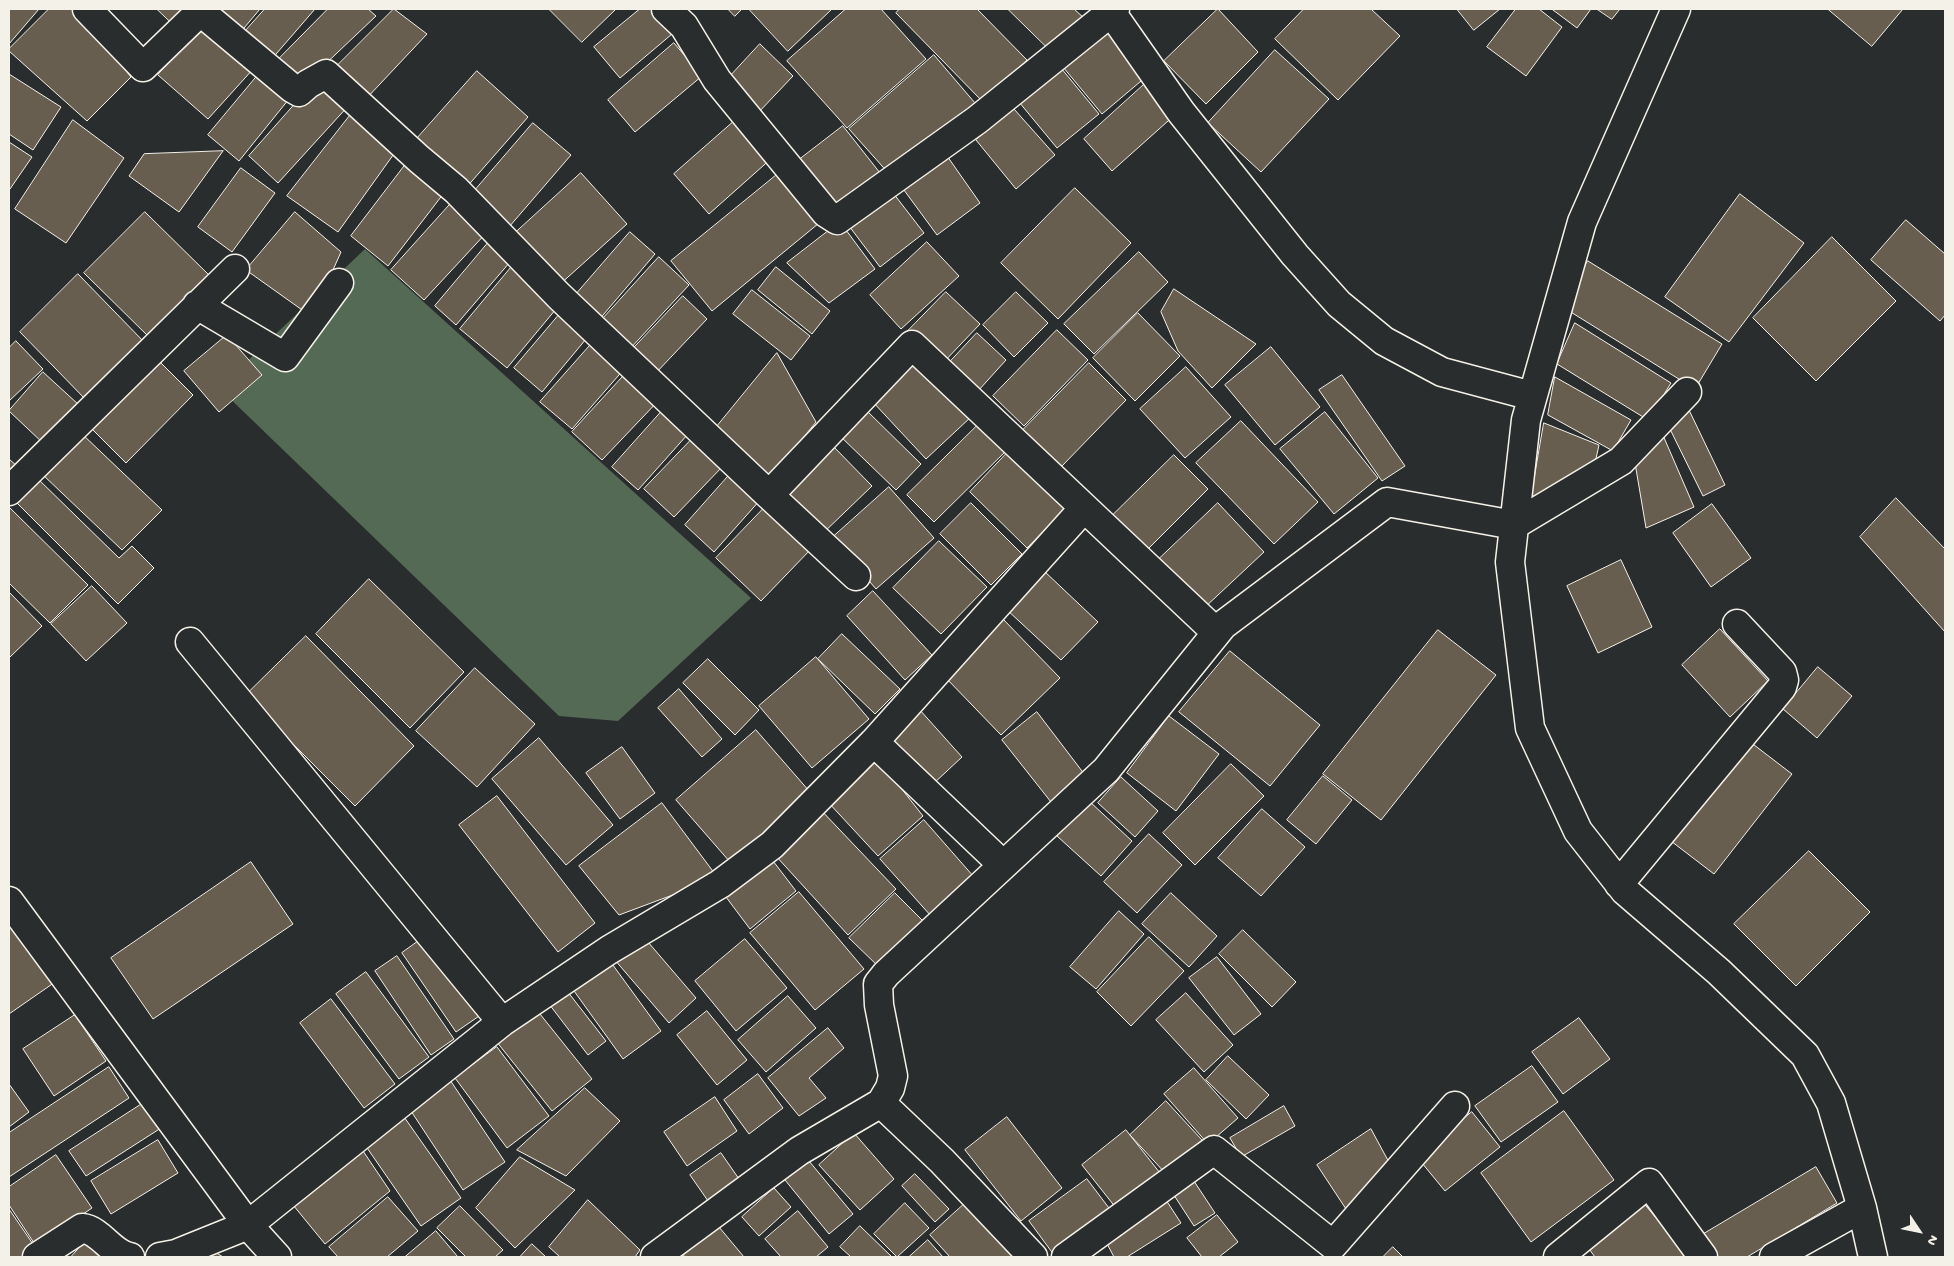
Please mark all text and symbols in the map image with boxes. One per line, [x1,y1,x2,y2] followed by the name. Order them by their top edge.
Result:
[1894,1206,1944,1256] north arrow
[1922,1231,1941,1248] text: N

